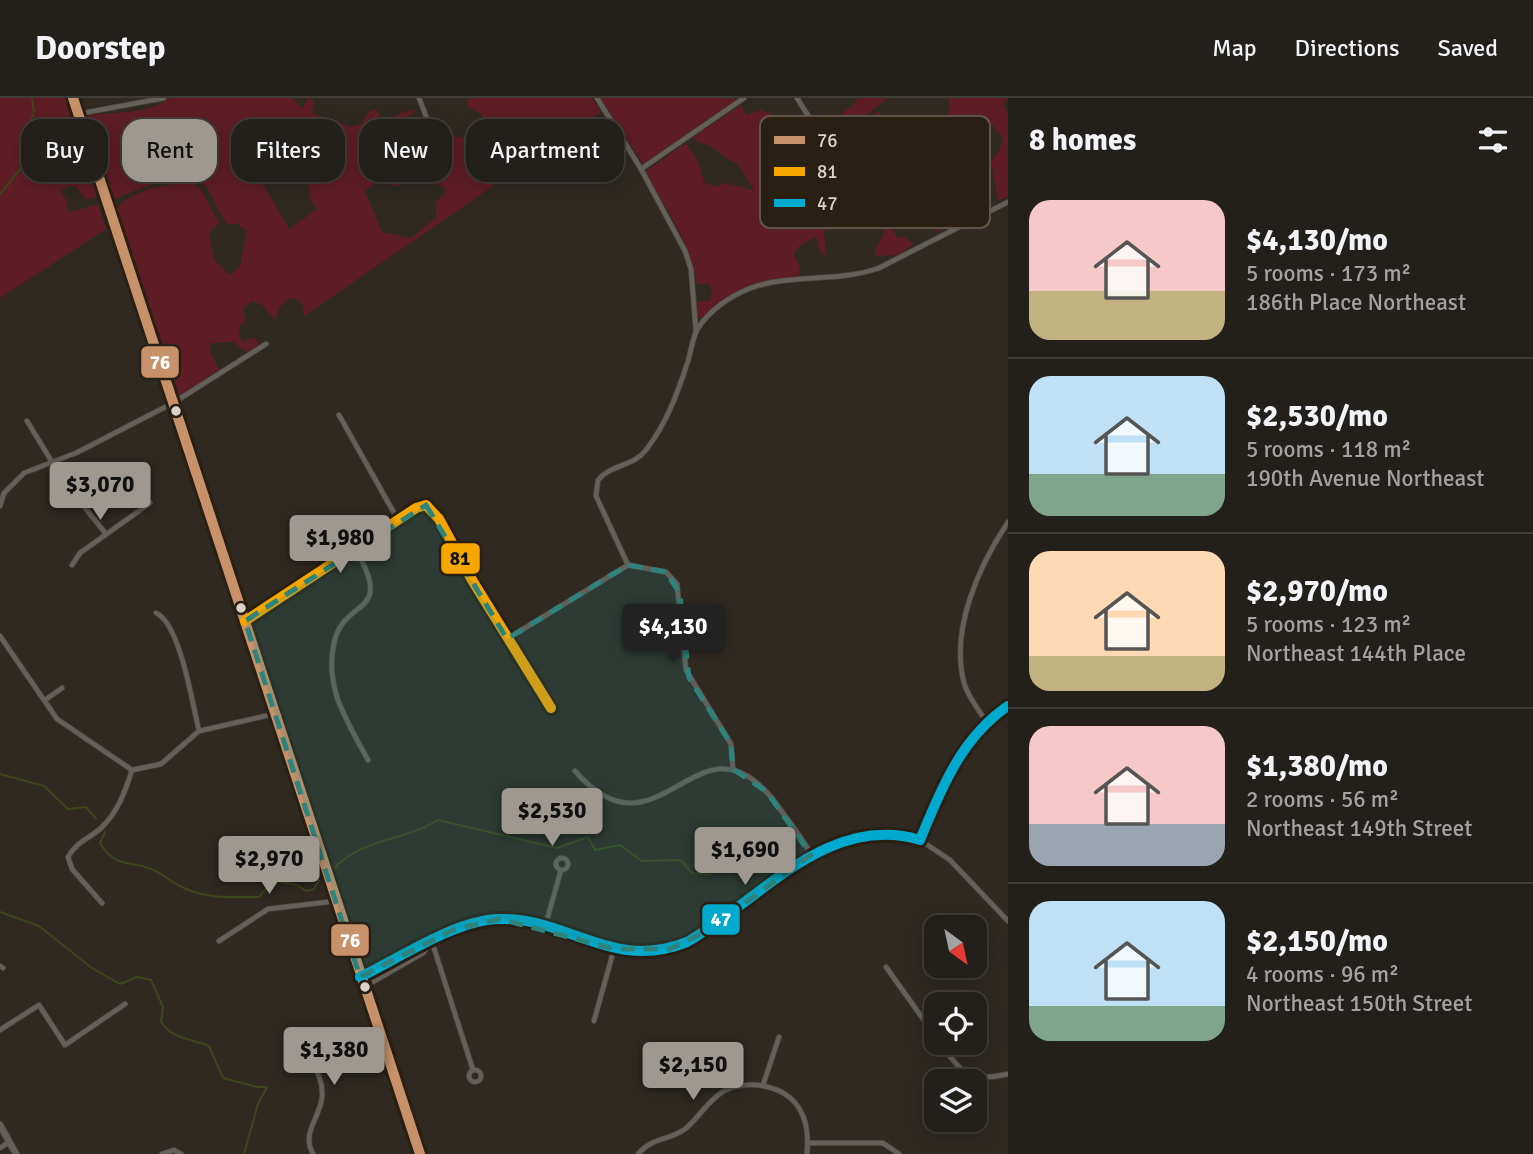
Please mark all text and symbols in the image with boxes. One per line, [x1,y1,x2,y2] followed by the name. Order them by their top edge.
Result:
[35,28,165,69] text: Doorstep
[1212,33,1257,63] text: Map
[1295,33,1400,63] text: Directions
[1438,33,1498,63] text: Saved
[760,116,990,228] legend
[21,119,108,182] chip: Buy
[122,119,217,182] chip: Rent
[231,119,345,182] chip: Filters
[359,119,452,182] chip: New
[466,119,624,182] chip: Apartment
[1474,121,1512,159] icon: filters
[1029,122,1136,159] text: 8 homes
[817,129,838,153] text: 76
[817,160,838,184] text: 81
[817,192,838,216] text: 47
[1246,222,1388,259] text: $4,130/mo
[1085,228,1169,312] icon: home
[1246,259,1411,288] text: 5 rooms · 173 m²
[1246,288,1466,317] text: 186th Place Northeast
[140,345,180,379] line badge: 76
[150,351,170,375] text: 76
[1246,398,1388,435] text: $2,530/mo
[169,404,183,418] unlabelled marker
[1085,404,1169,488] icon: home
[1246,435,1411,464] text: 5 rooms · 118 m²
[43,462,157,522] pin: $3,070
[1246,464,1484,493] text: 190th Avenue Northeast
[66,470,134,499] text: $3,070
[283,516,397,575] pin: $1,980
[306,523,374,552] text: $1,980
[440,542,481,575] line badge: 81
[450,547,470,571] text: 81
[1246,573,1388,610] text: $2,970/mo
[1085,579,1169,663] icon: home
[234,601,248,615] unlabelled marker
[616,604,730,664] pin: $4,130
[1246,610,1411,639] text: 5 rooms · 123 m²
[639,612,707,641] text: $4,130
[1246,639,1466,668] text: Northeast 144th Place
[1246,748,1388,785] text: $1,380/mo
[1085,754,1169,838] icon: home
[1246,785,1399,814] text: 2 rooms · 56 m²
[495,788,609,848] pin: $2,530
[518,796,586,825] text: $2,530
[1246,814,1472,843] text: Northeast 149th Street
[688,828,802,887] pin: $1,690
[711,835,779,864] text: $1,690
[212,836,326,896] pin: $2,970
[235,844,303,873] text: $2,970
[701,903,741,936] line badge: 47
[711,908,731,932] text: 47
[924,915,987,978] north arrow
[924,915,987,1132] map controls
[330,923,370,957] line badge: 76
[1246,923,1388,960] text: $2,150/mo
[340,929,360,953] text: 76
[1085,929,1169,1013] icon: home
[1246,960,1399,989] text: 4 rooms · 96 m²
[358,980,372,994] unlabelled marker
[1246,989,1472,1018] text: Northeast 150th Street
[924,992,987,1055] button: locate
[277,1028,391,1087] pin: $1,380
[300,1035,368,1064] text: $1,380
[636,1042,750,1102] pin: $2,150
[659,1050,727,1079] text: $2,150
[924,1069,987,1132] button: layers

